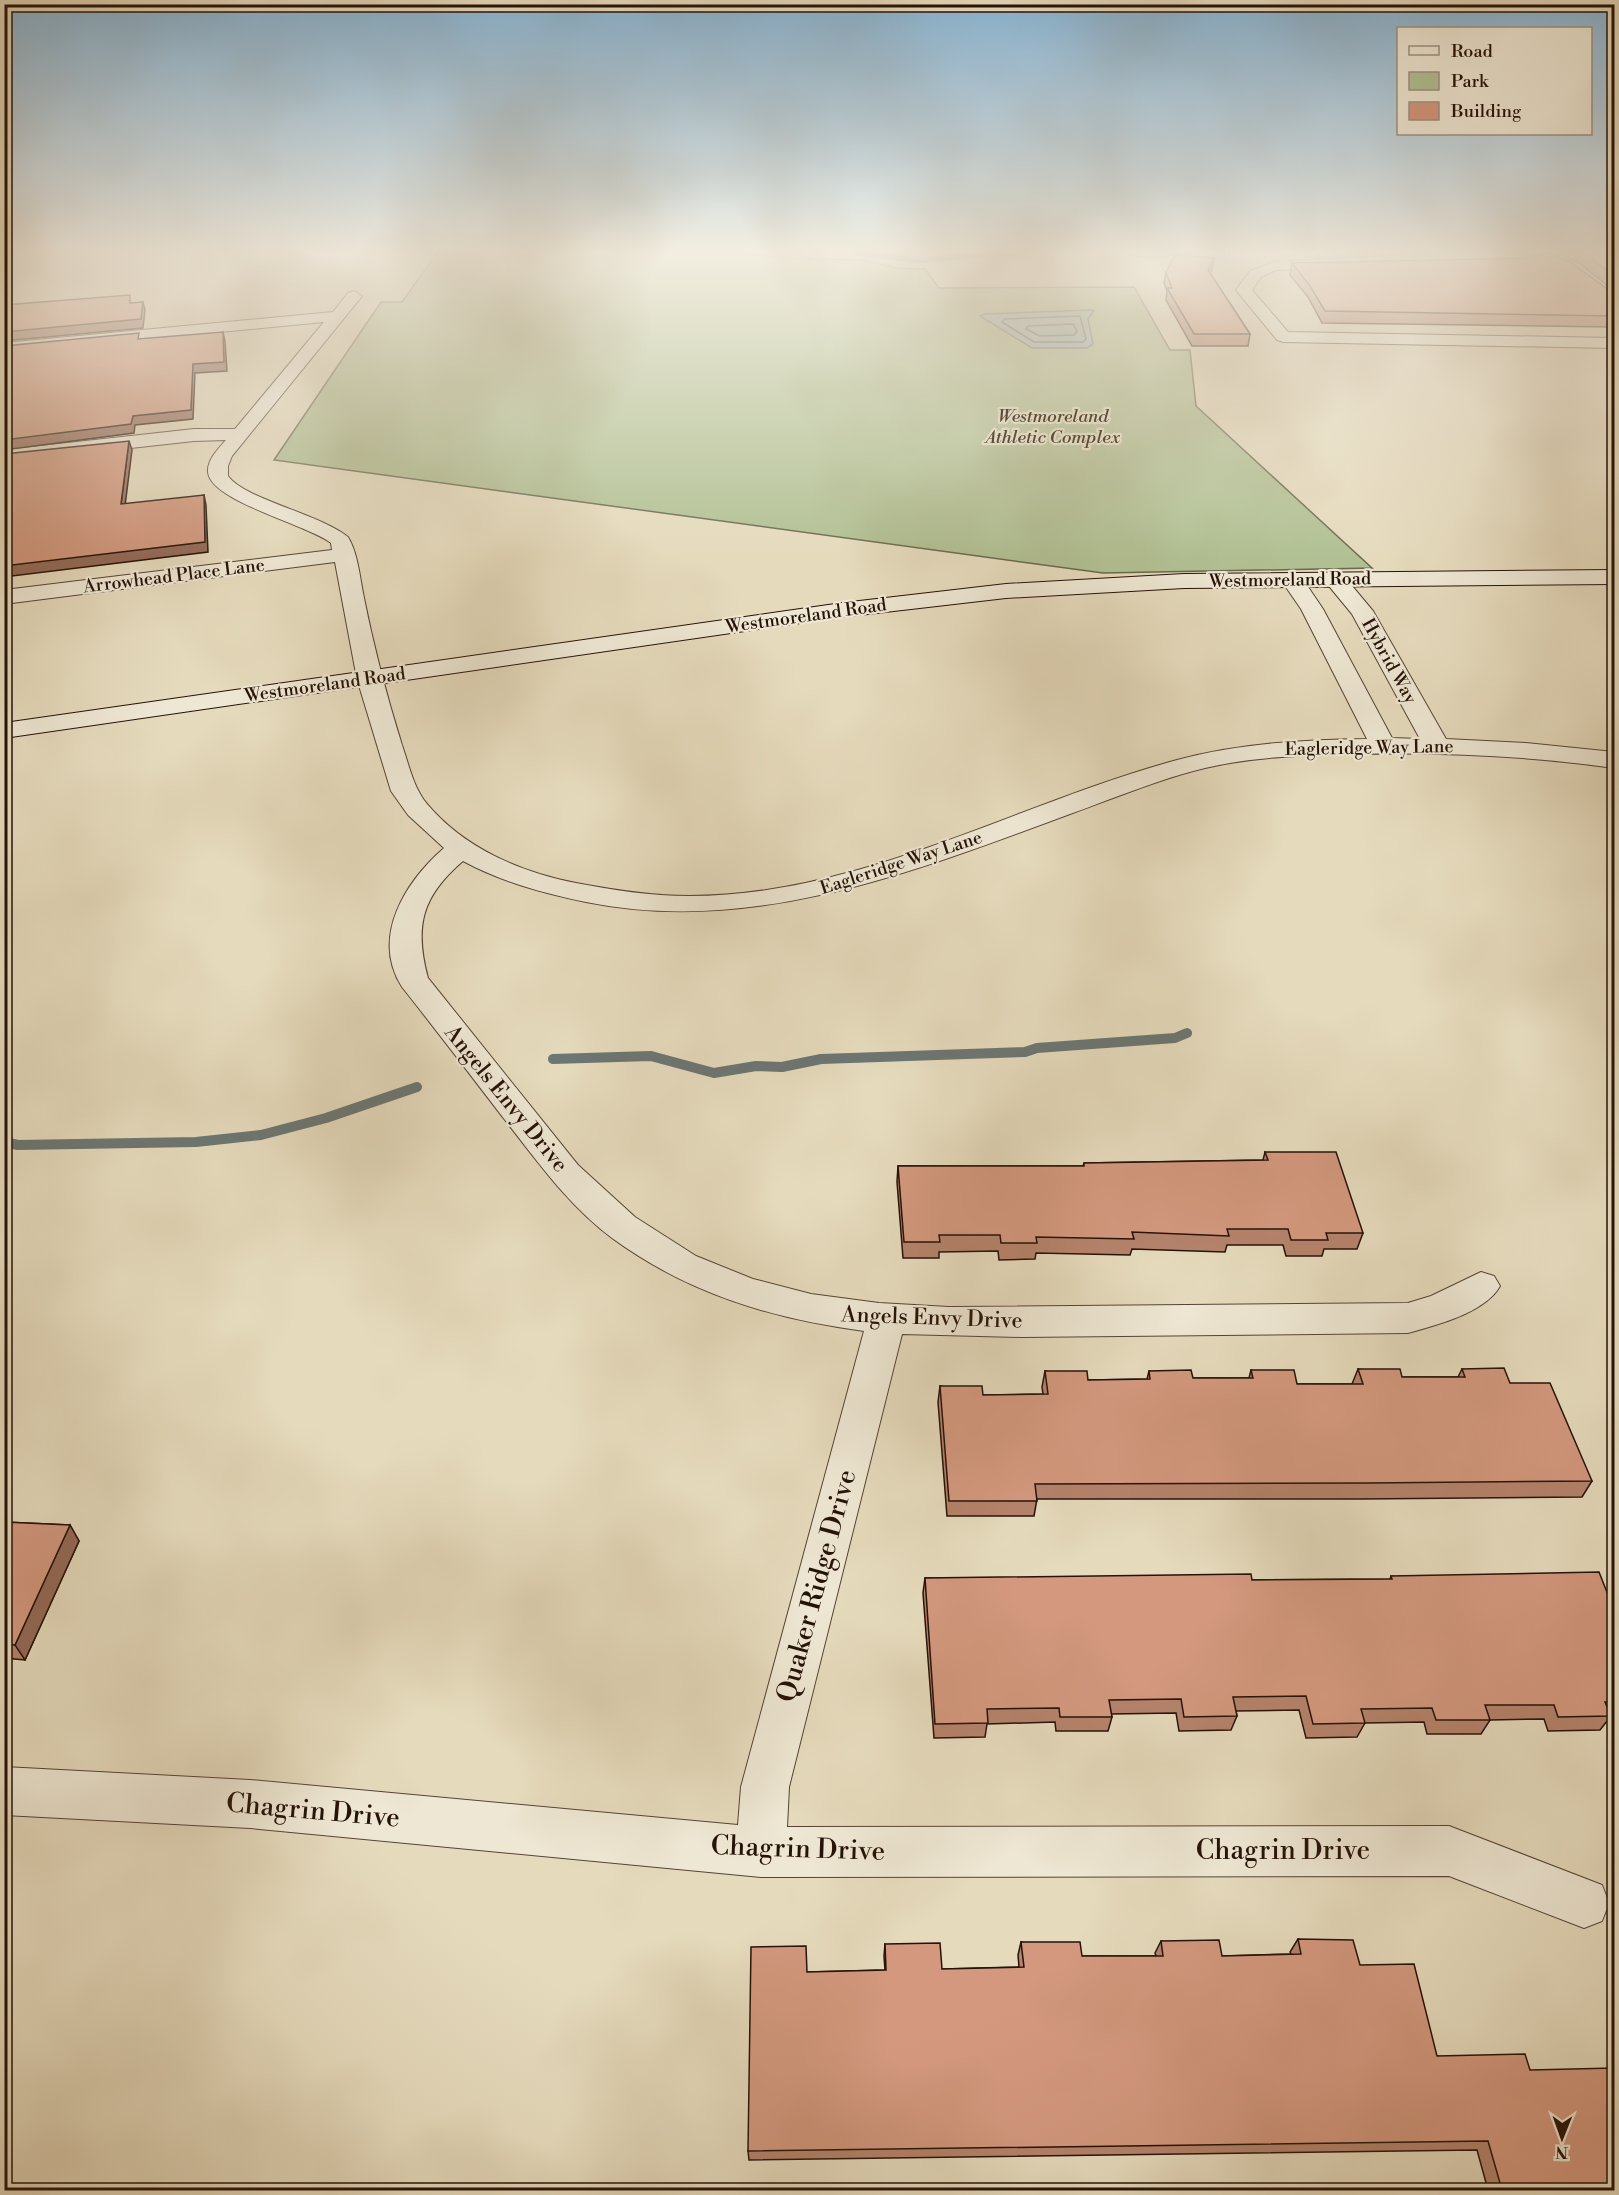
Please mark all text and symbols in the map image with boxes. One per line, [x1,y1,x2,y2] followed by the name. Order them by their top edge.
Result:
[1397,27,1592,135] legend
[1451,40,1494,63] text: Road
[1451,70,1490,93] text: Park
[1450,100,1522,123] text: Building
[984,405,1121,449] park label: Westmoreland Athletic Complex
[81,553,266,599] street label: Arrowhead Place Lane
[1208,567,1372,593] street label: Westmoreland Road
[723,593,889,639] street label: Westmoreland Road
[1356,614,1422,708] street label: Hybrid Way
[242,662,408,708] street label: Westmoreland Road
[1284,735,1454,761] street label: Eagleridge Way Lane
[817,826,985,900] street label: Eagleridge Way Lane
[438,1019,574,1178] street label: Angels Envy Drive
[840,1301,1023,1335] street label: Angels Envy Drive
[770,1466,864,1706] street label: Quaker Ridge Drive
[225,1786,401,1836] street label: Chagrin Drive
[710,1829,886,1869] street label: Chagrin Drive
[1196,1834,1370,1868] street label: Chagrin Drive
[1532,2108,1592,2168] north arrow
[1555,2142,1568,2162] text: N

